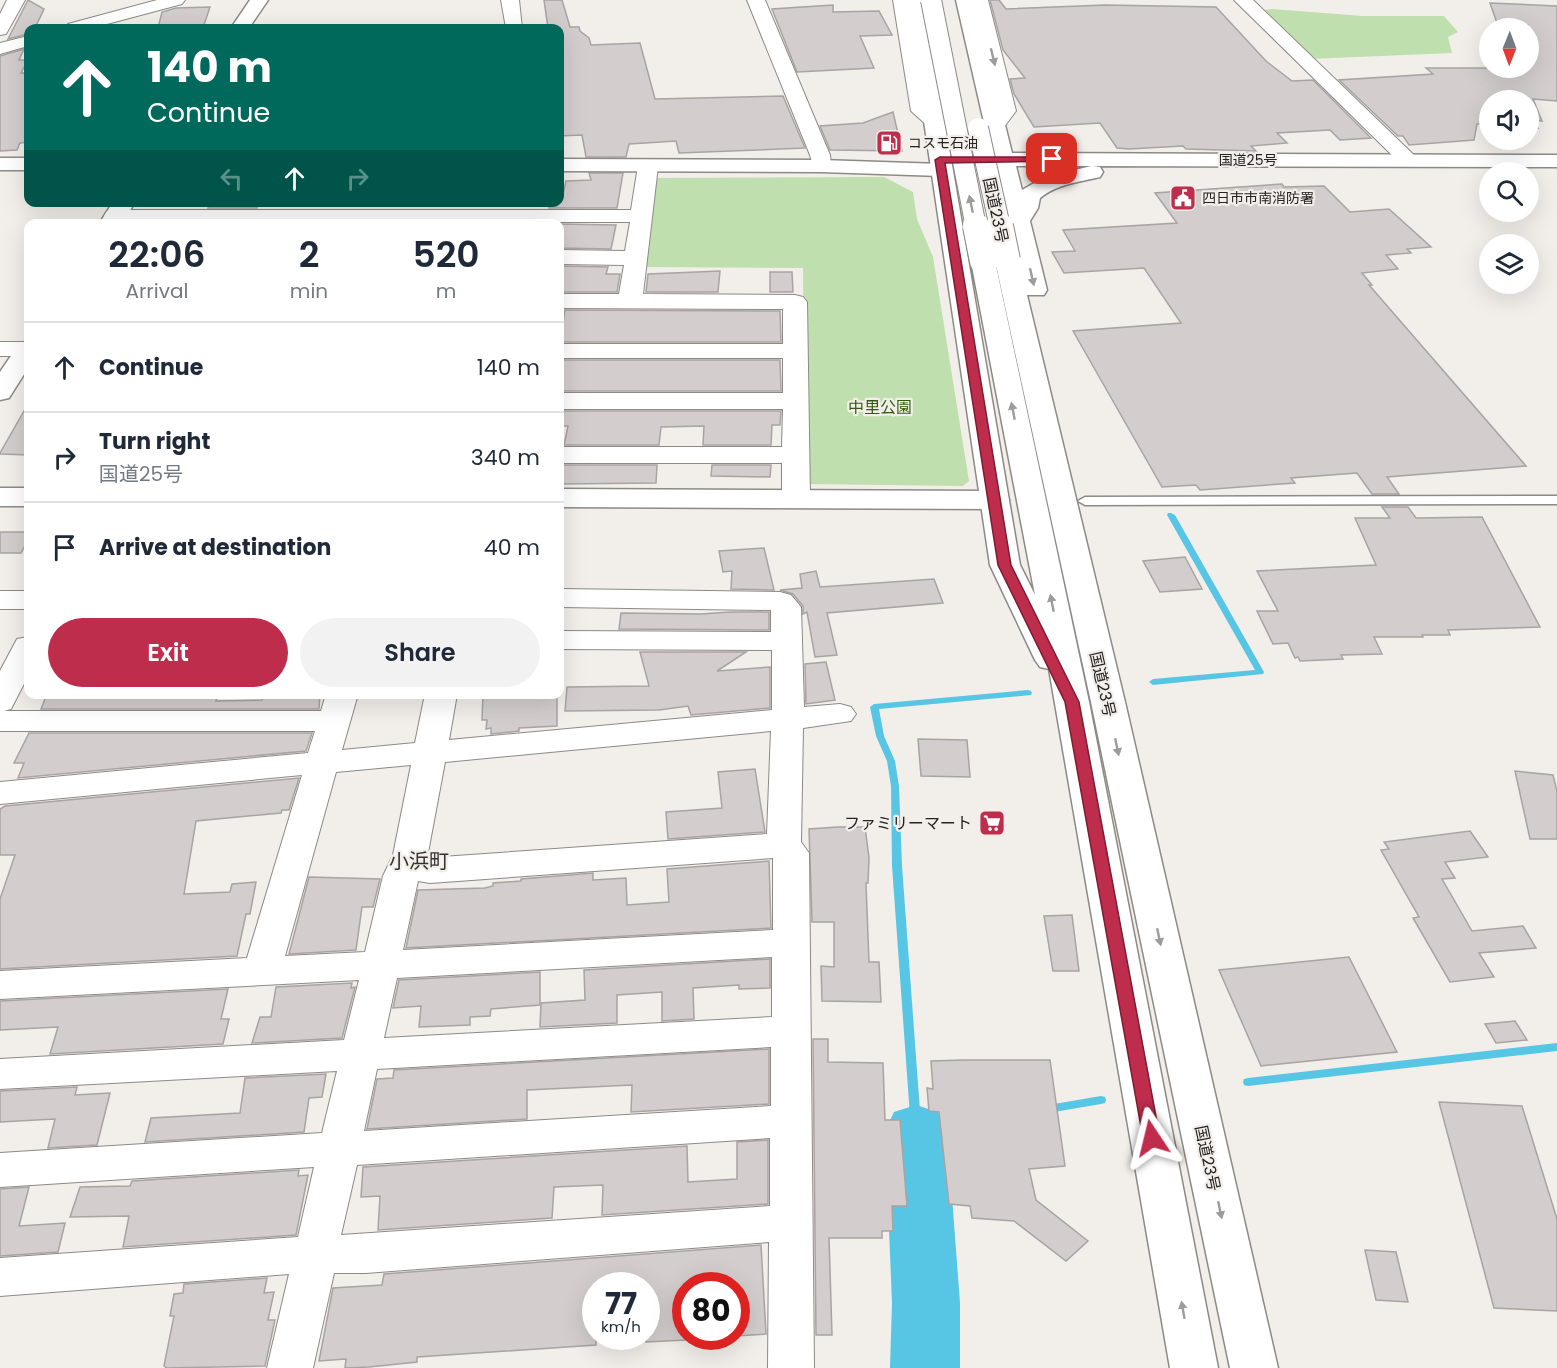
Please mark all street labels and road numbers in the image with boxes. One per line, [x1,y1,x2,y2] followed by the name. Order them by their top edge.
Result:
[1219,150,1277,170] street label: 国道25号
[977,175,1014,245] street label: 国道23号
[1084,649,1121,719] street label: 国道23号
[1189,1123,1226,1193] street label: 国道23号

